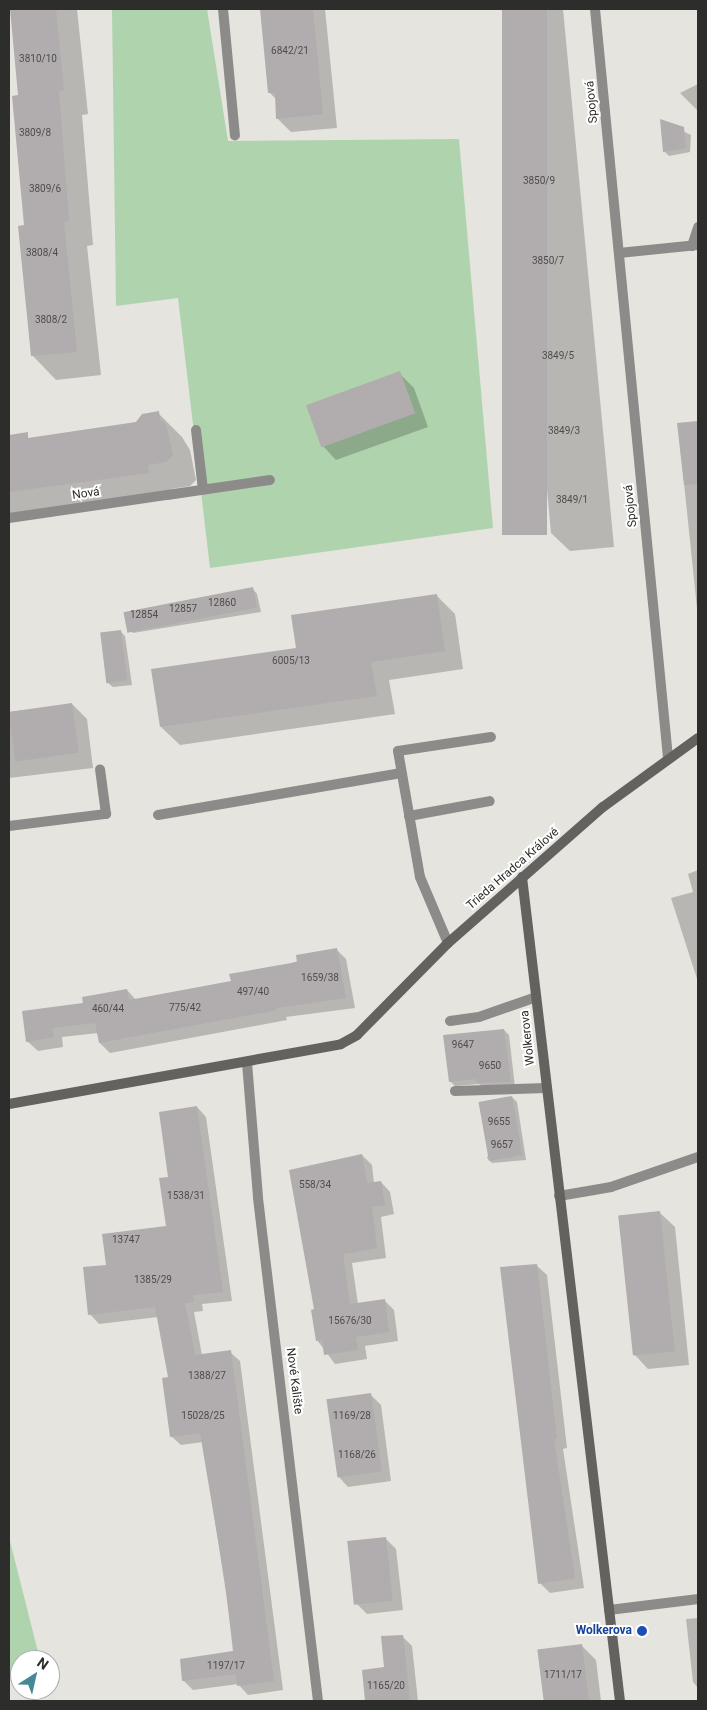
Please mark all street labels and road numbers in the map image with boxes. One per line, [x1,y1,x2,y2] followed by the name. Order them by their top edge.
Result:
[583,80,601,124] street label: Spojová
[622,484,640,528] street label: Spojová
[71,485,101,503] street label: Nová
[464,825,562,913] street label: Trieda Hradca Králové
[518,1010,538,1066] street label: Wolkerova
[283,1347,305,1415] street label: Nové Kalište

